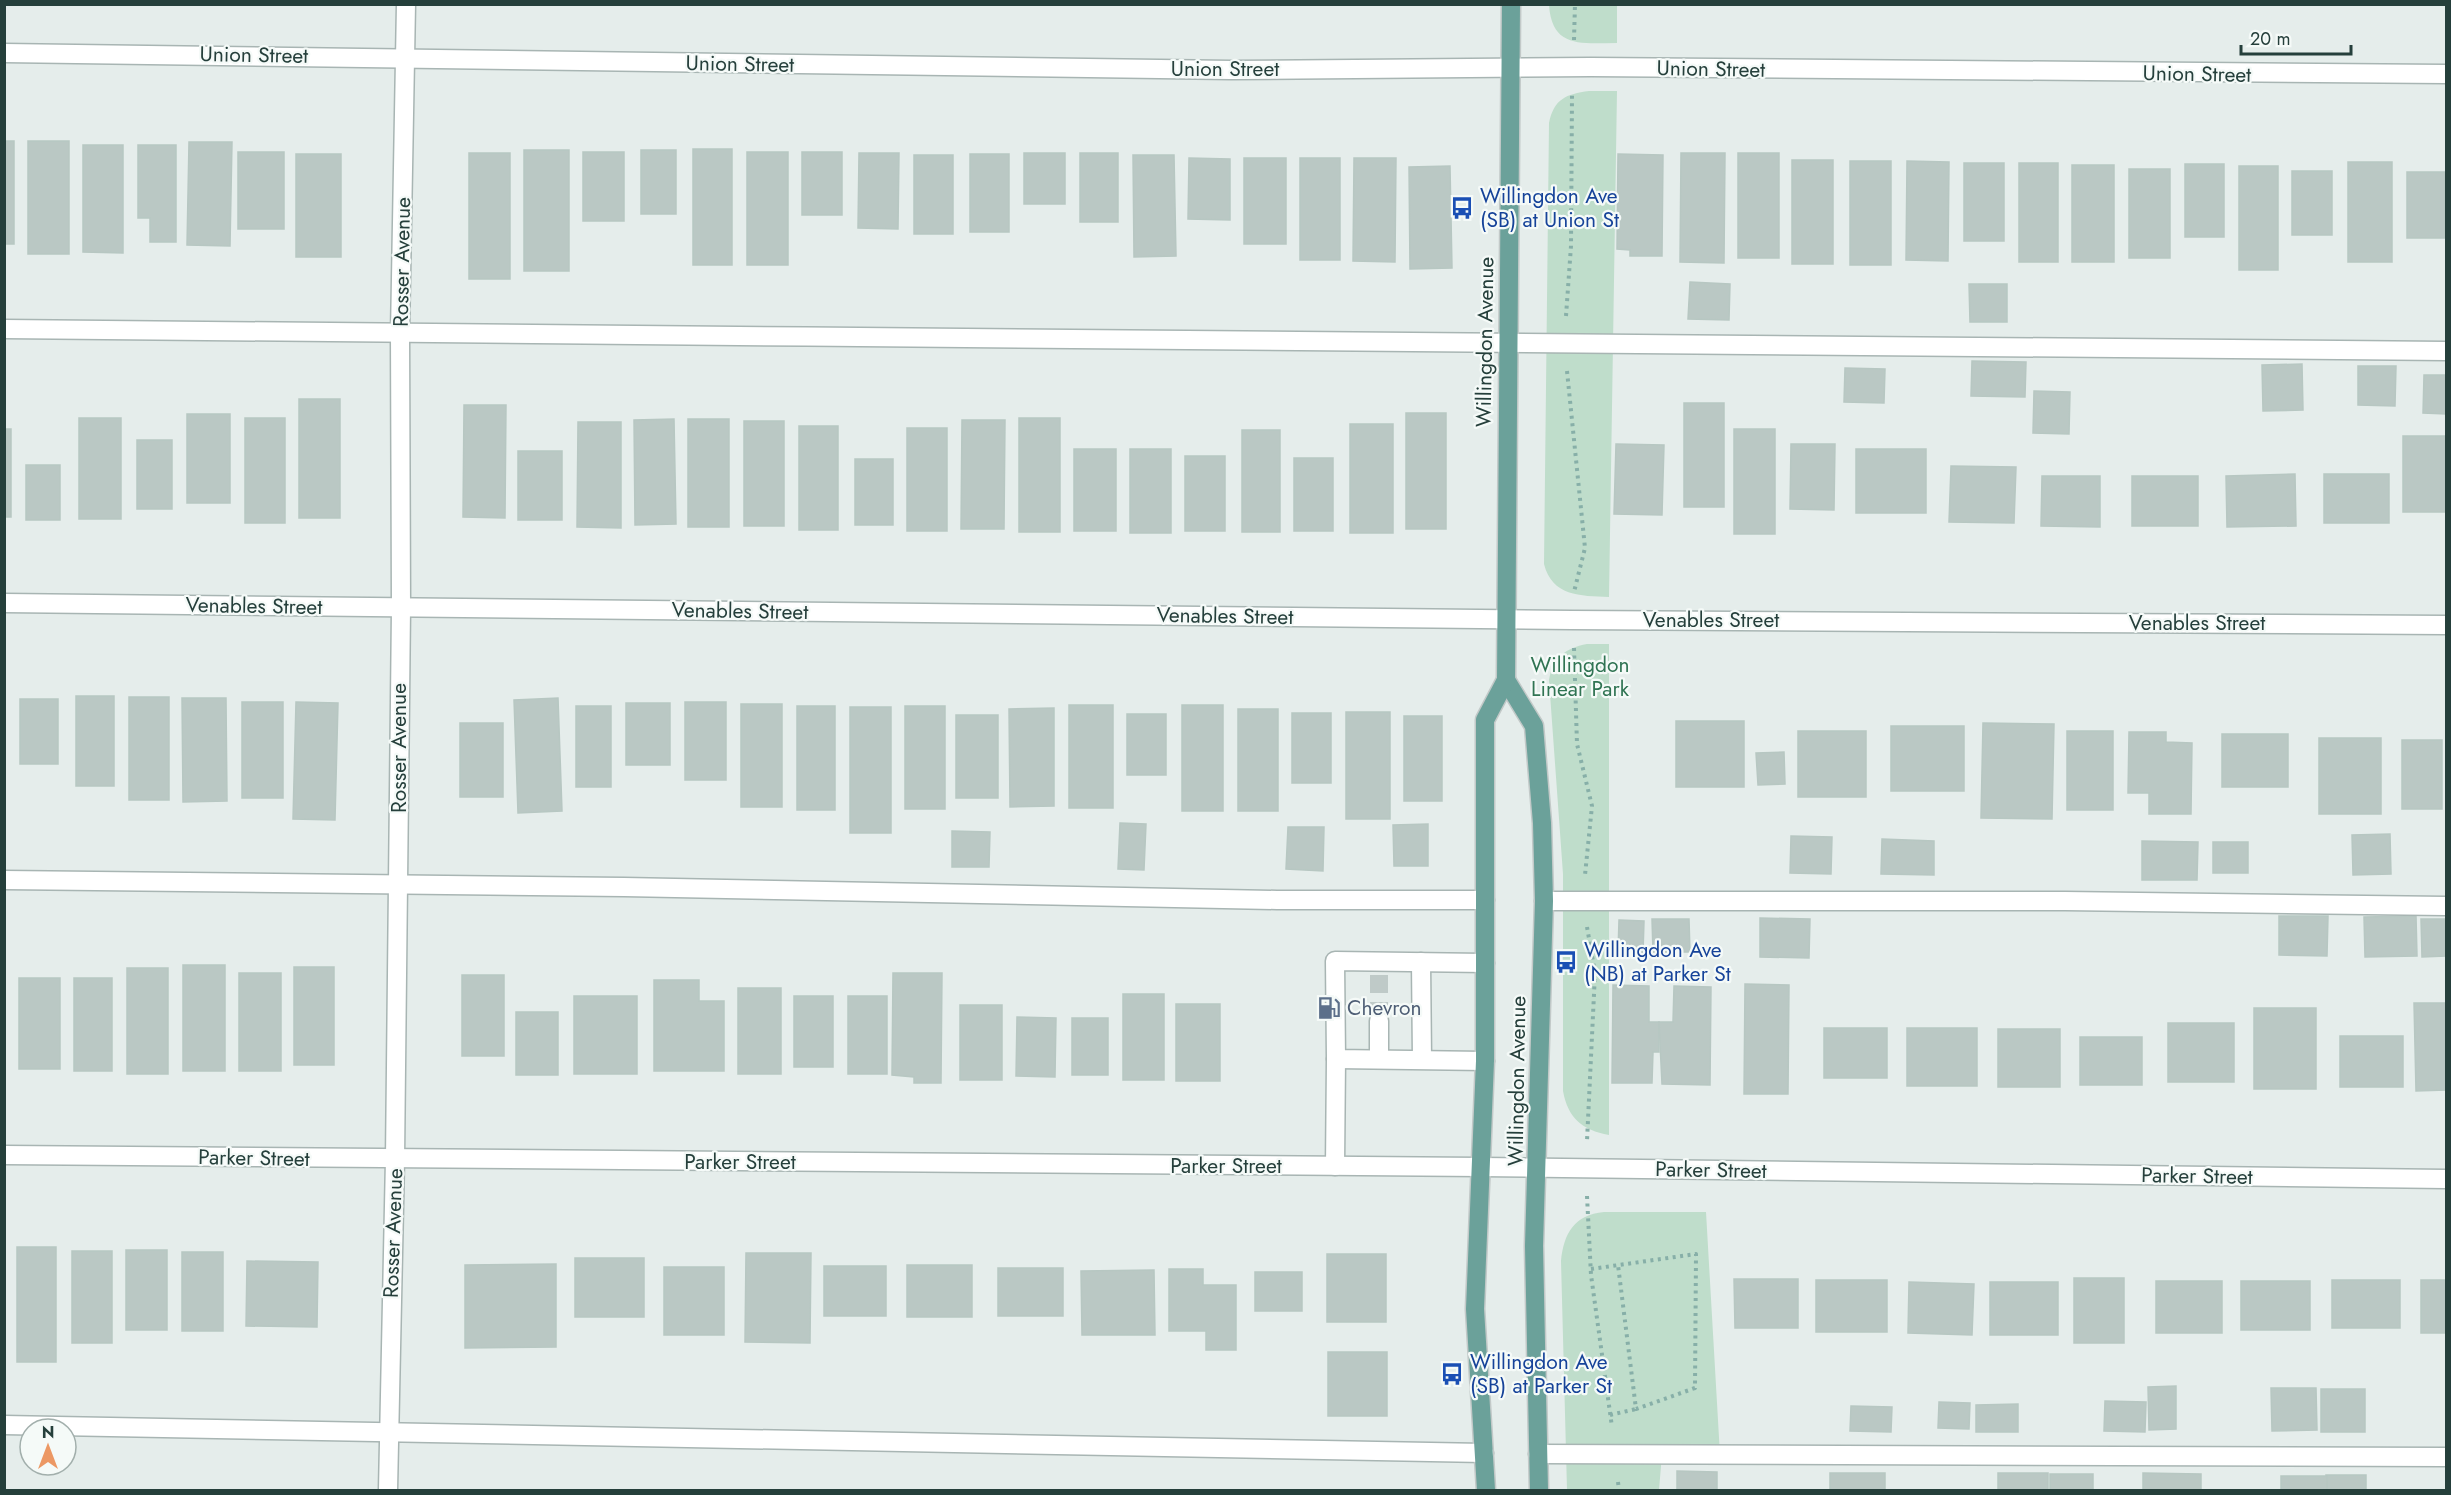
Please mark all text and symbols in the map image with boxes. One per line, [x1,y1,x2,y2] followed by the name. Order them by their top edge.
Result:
[2241,18,2350,56] scale bar
[2250,26,2290,52] text: 20 m
[199,39,309,71] street label: Union Street
[685,48,795,80] street label: Union Street
[1656,53,1766,85] street label: Union Street
[1171,54,1279,84] street label: Union Street
[2142,58,2252,90] street label: Union Street
[1480,181,1619,235] place label: Willingdon Ave (SB) at Union St
[1449,195,1475,221] bus stop icon: Willingdon Ave (SB) at Union St
[386,197,418,327] street label: Rosser Avenue
[1469,256,1501,428] street label: Willingdon Avenue
[185,590,323,622] street label: Venables Street
[671,595,809,627] street label: Venables Street
[1156,600,1294,632] street label: Venables Street
[1643,605,1779,635] street label: Venables Street
[2129,608,2265,638] street label: Venables Street
[1531,650,1630,704] park label: Willingdon Linear Park
[384,683,414,813] street label: Rosser Avenue
[1584,935,1731,989] place label: Willingdon Ave (NB) at Parker St
[1553,949,1579,975] bus stop icon: Willingdon Ave (NB) at Parker St
[1347,993,1422,1023] place label: Chevron
[1316,995,1342,1021] fuel station icon: Chevron
[1501,995,1533,1167] street label: Willingdon Avenue
[198,1142,310,1174] street label: Parker Street
[684,1147,796,1177] street label: Parker Street
[1170,1151,1282,1181] street label: Parker Street
[1655,1154,1767,1186] street label: Parker Street
[2141,1160,2253,1192] street label: Parker Street
[376,1167,410,1298] street label: Rosser Avenue
[1470,1347,1612,1401] place label: Willingdon Ave (SB) at Parker St
[1439,1361,1465,1387] bus stop icon: Willingdon Ave (SB) at Parker St
[18,1417,78,1477] north arrow
[42,1421,54,1444] text: N

